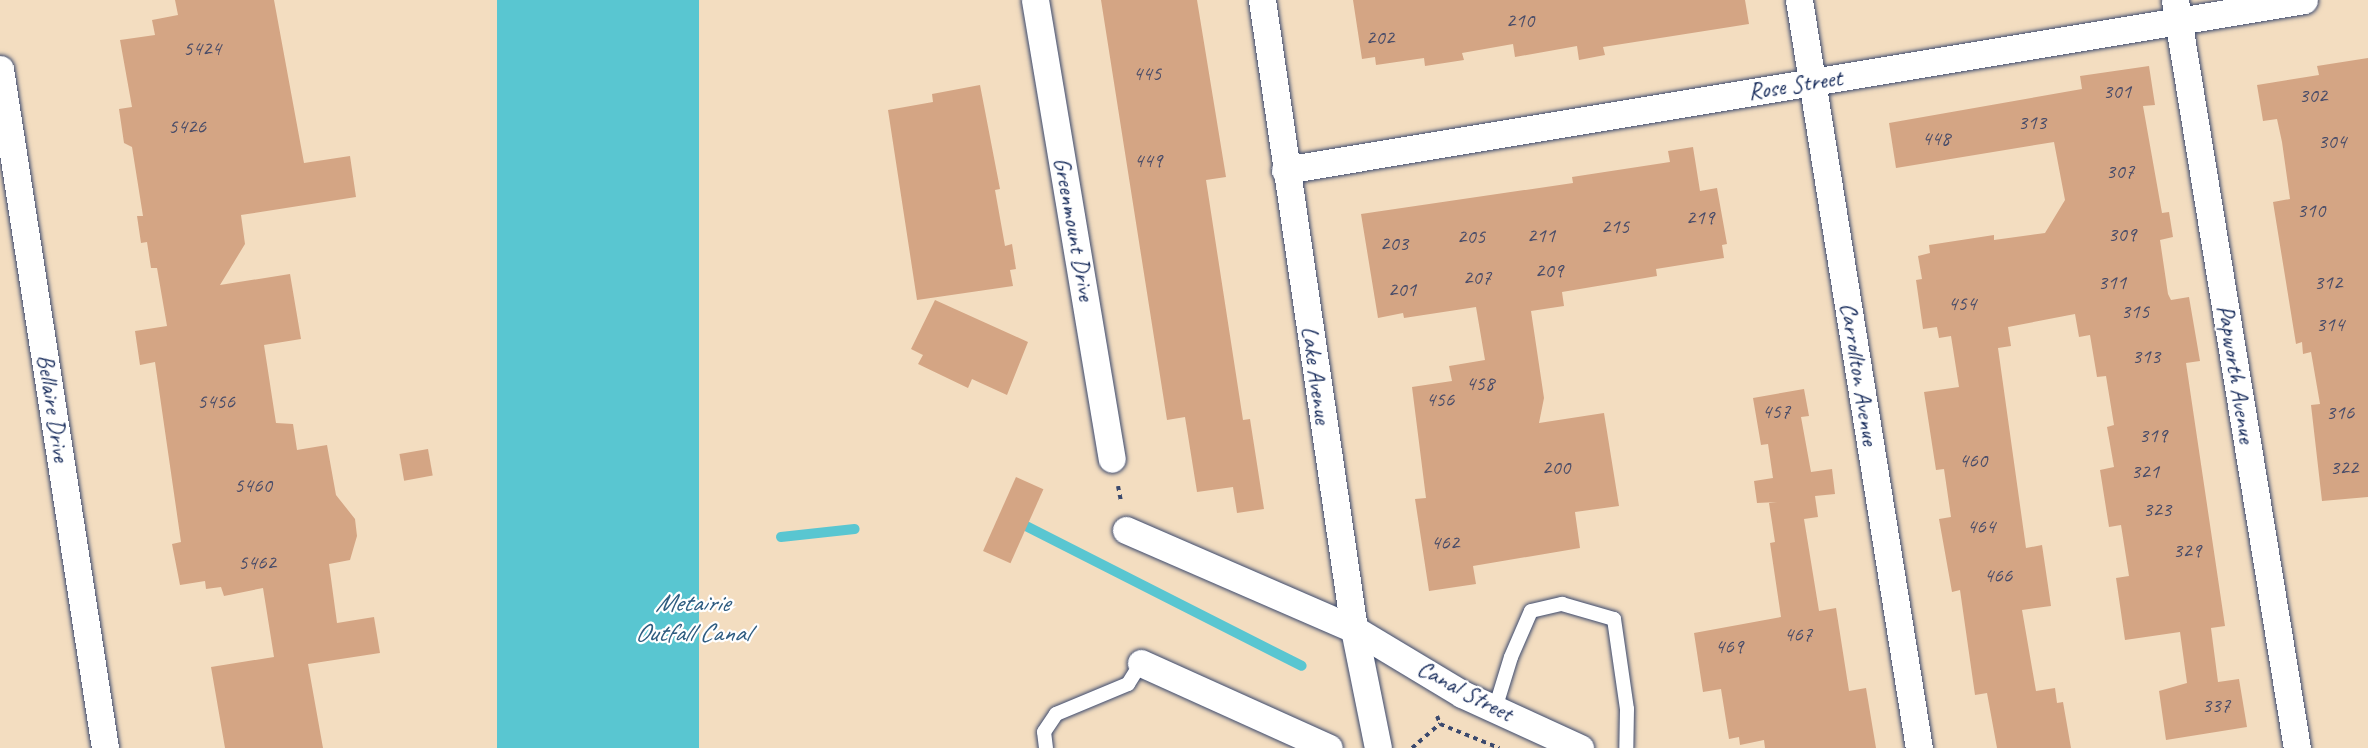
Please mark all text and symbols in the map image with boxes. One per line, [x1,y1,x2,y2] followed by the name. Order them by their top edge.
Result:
[1506,7,1534,33] house number: 210
[1366,24,1394,50] house number: 202
[183,35,221,61] house number: 5424
[1133,60,1161,86] house number: 445
[1746,63,1844,107] street label: Rose Street
[2103,78,2131,104] house number: 301
[2299,82,2327,108] house number: 302
[2018,109,2046,135] house number: 313
[168,113,206,139] house number: 5426
[1922,125,1950,151] house number: 448
[2318,128,2346,154] house number: 304
[1134,147,1162,173] house number: 449
[1047,155,1101,303] street label: Greenmount Drive
[2106,158,2134,184] house number: 307
[2297,197,2325,223] house number: 310
[1686,204,1714,230] house number: 219
[1601,213,1629,239] house number: 215
[2108,221,2136,247] house number: 309
[1527,222,1555,248] house number: 211
[1457,223,1485,249] house number: 205
[1380,230,1408,256] house number: 203
[1535,257,1563,283] house number: 209
[1463,264,1491,290] house number: 207
[2098,269,2126,295] house number: 311
[2314,269,2342,295] house number: 312
[1388,276,1416,302] house number: 201
[1948,290,1976,316] house number: 454
[2121,298,2149,324] house number: 315
[1834,301,1884,447] street label: Carrollton Avenue
[2211,303,2261,445] street label: Papworth Avenue
[2316,311,2344,337] house number: 314
[1295,324,1337,426] street label: Lake Avenue
[2132,343,2160,369] house number: 313
[30,352,76,464] street label: Bellaire Drive
[1466,370,1494,396] house number: 458
[1426,386,1454,412] house number: 456
[197,388,235,414] house number: 5456
[1762,398,1790,424] house number: 457
[2326,399,2354,425] house number: 316
[2139,422,2167,448] house number: 319
[1959,447,1987,473] house number: 460
[1542,454,1570,480] house number: 200
[2330,454,2358,480] house number: 322
[2131,458,2159,484] house number: 321
[234,472,272,498] house number: 5460
[2143,496,2171,522] house number: 323
[1967,513,1995,539] house number: 464
[1431,529,1459,555] house number: 462
[2173,537,2201,563] house number: 329
[238,549,276,575] house number: 5462
[1984,562,2012,588] house number: 466
[635,587,749,648] water label: Metairie Outfall Canal
[1784,621,1812,647] house number: 467
[1715,633,1743,659] house number: 469
[1412,654,1518,728] street label: Canal Street
[2202,692,2230,718] house number: 337

